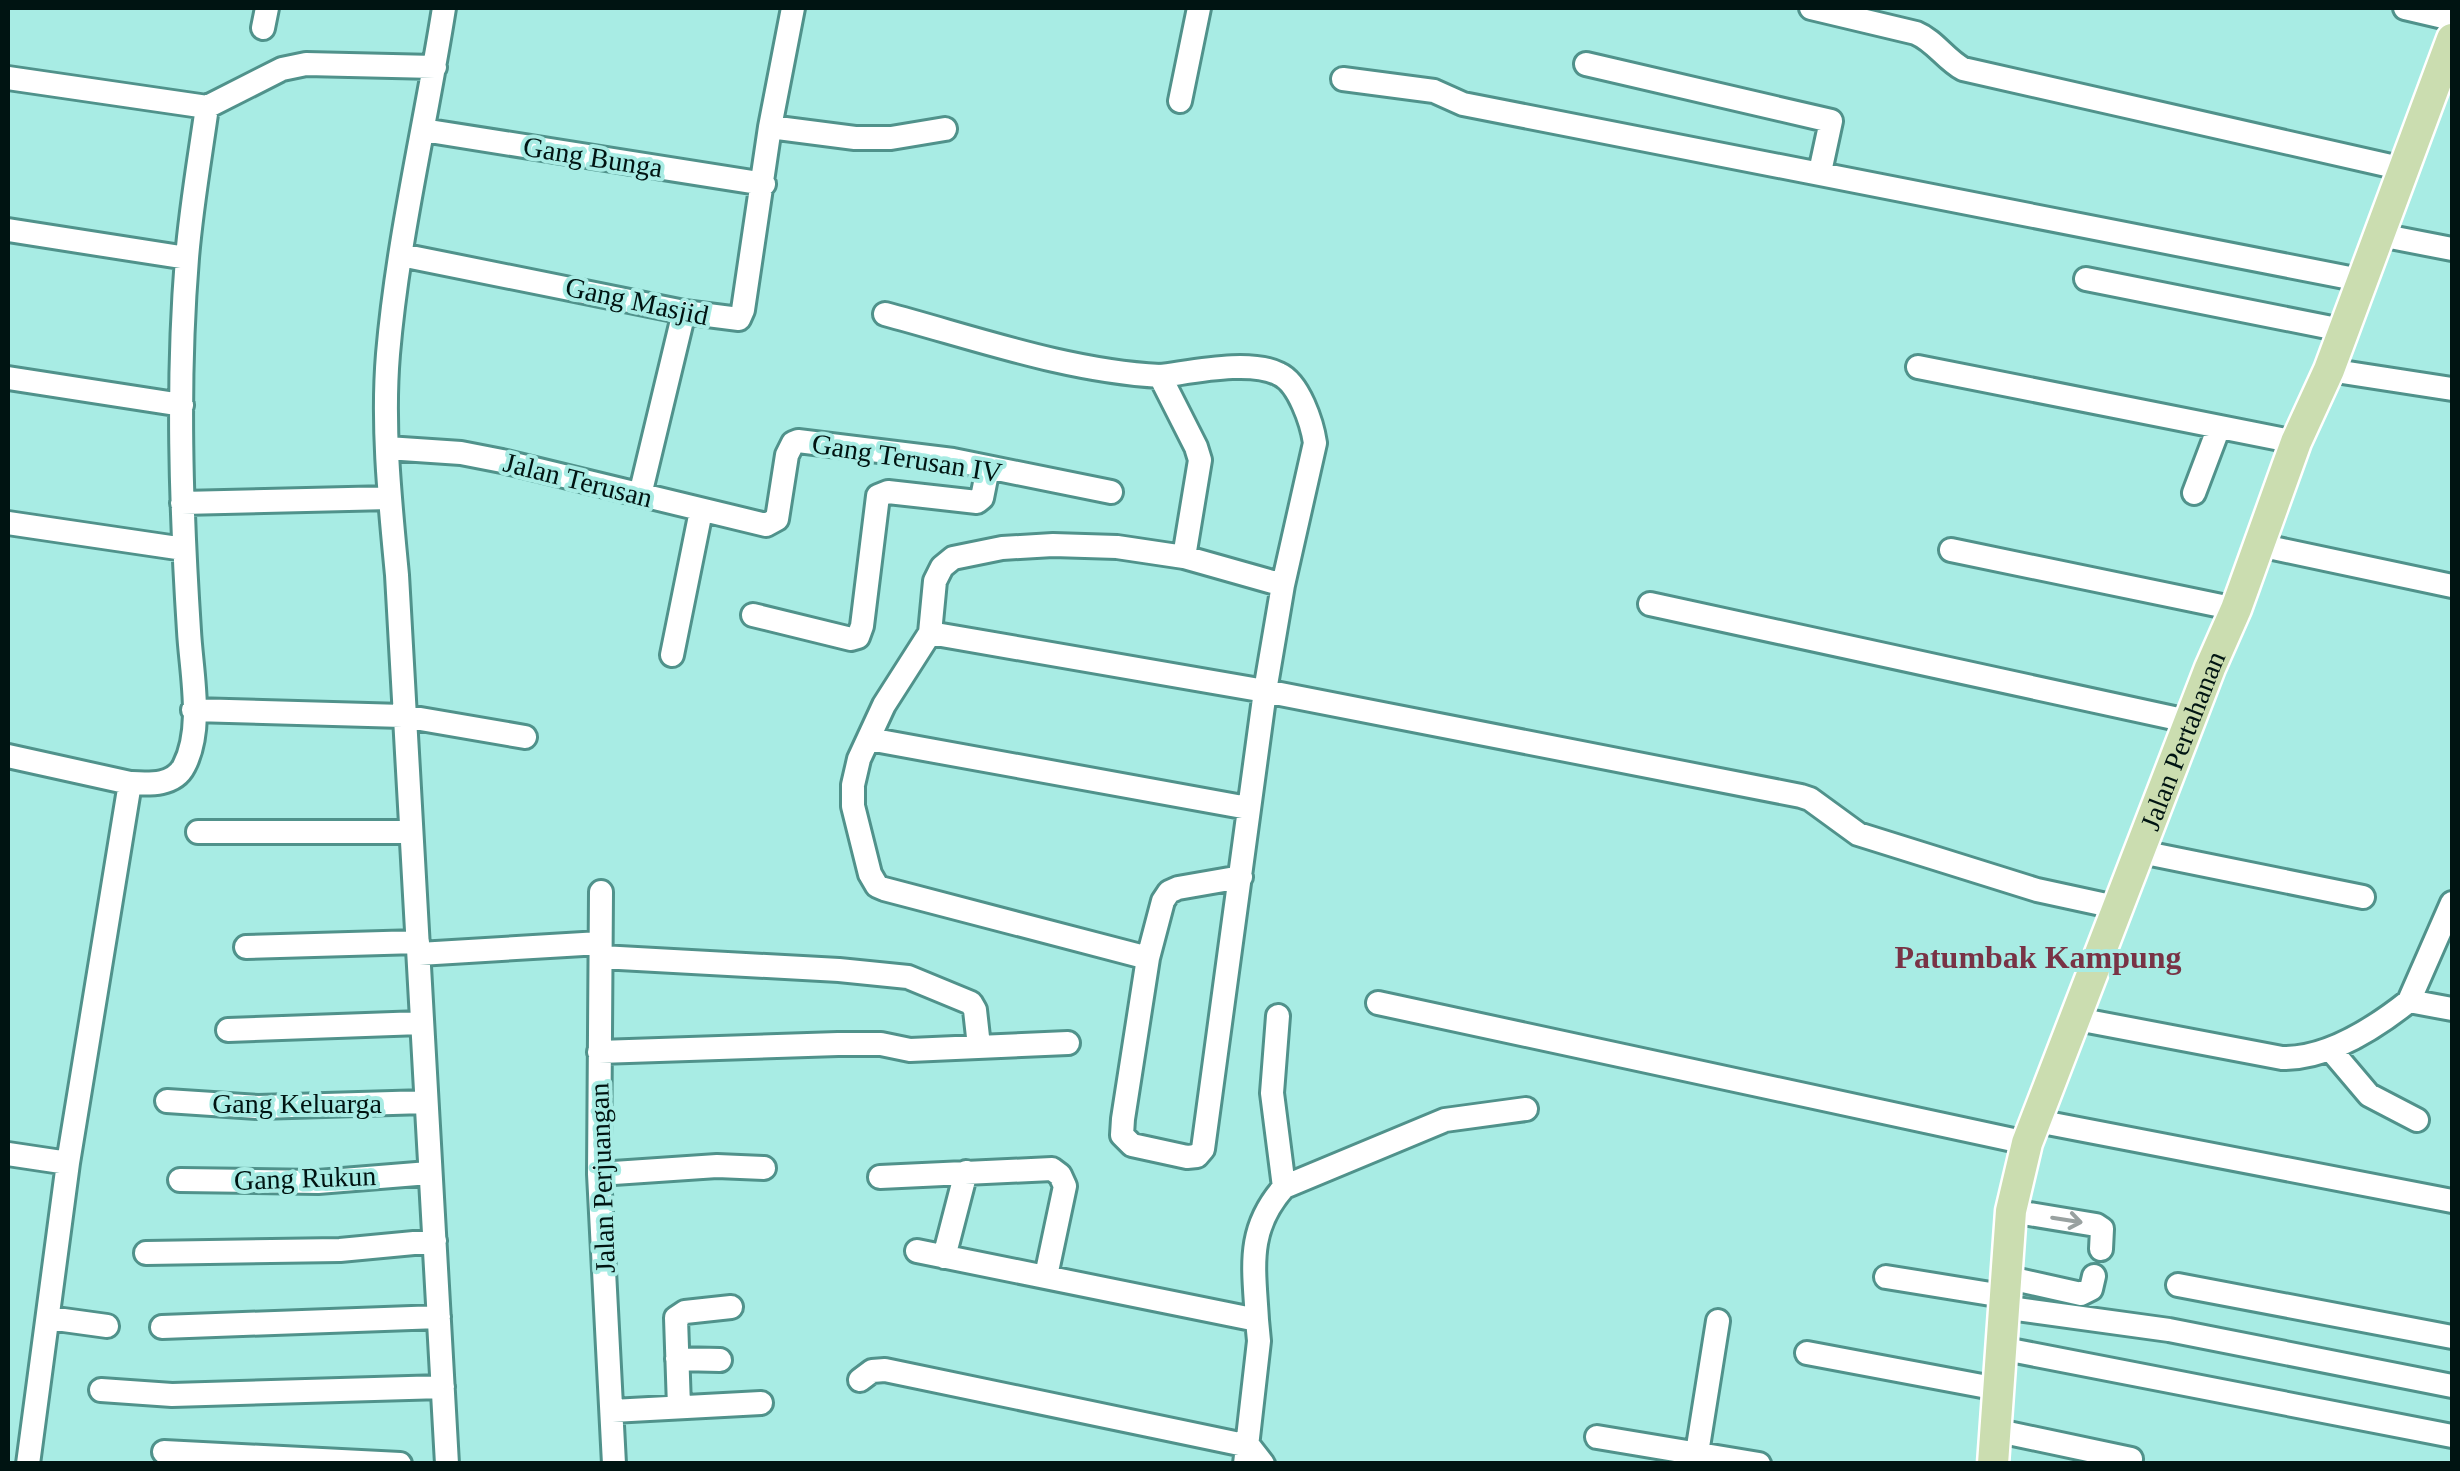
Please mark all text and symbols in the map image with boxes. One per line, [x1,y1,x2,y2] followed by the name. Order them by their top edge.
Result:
[521,131,665,183] street label: Gang Bunga
[563,271,711,331] street label: Gang Masjid
[810,428,1004,488] street label: Gang Terusan IV
[500,447,656,513] street label: Jalan Terusan
[2134,646,2231,834] street label: Jalan Pertahanan
[1894,939,2182,975] district label: Patumbak Kampung
[583,1082,621,1274] street label: Jalan Perjuangan
[212,1088,382,1119] street label: Gang Keluarga
[233,1160,377,1196] street label: Gang Rukun
[2050,1211,2083,1230] one-way arrow

